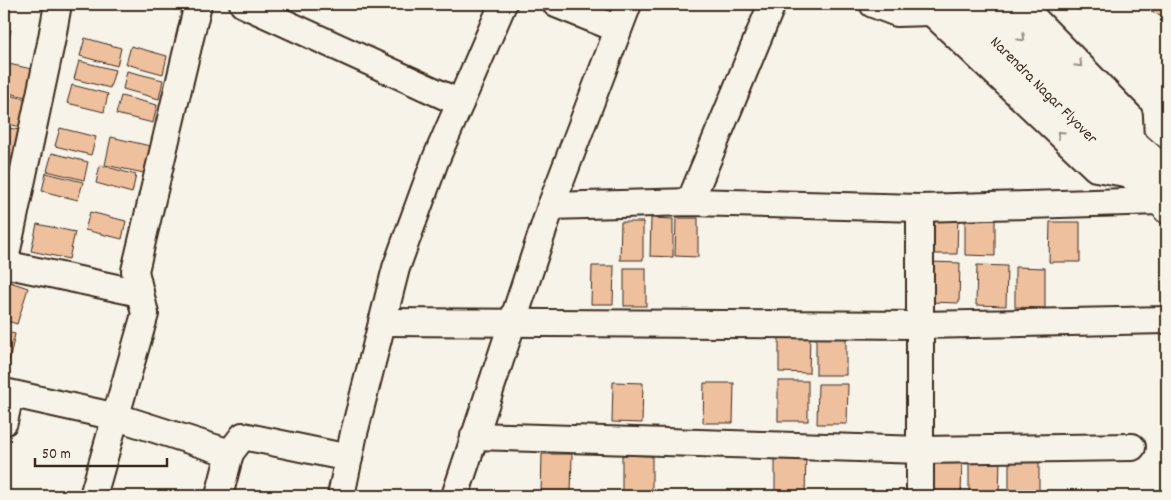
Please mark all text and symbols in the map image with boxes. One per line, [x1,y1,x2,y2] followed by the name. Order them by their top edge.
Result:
[984,32,1102,150] street label: Narendra Nagar Flyover
[1017,32,1026,41] one-way arrow
[1073,58,1082,67] one-way arrow
[1057,131,1066,140] one-way arrow
[35,435,168,467] scale bar
[42,444,71,466] text: 50 m

